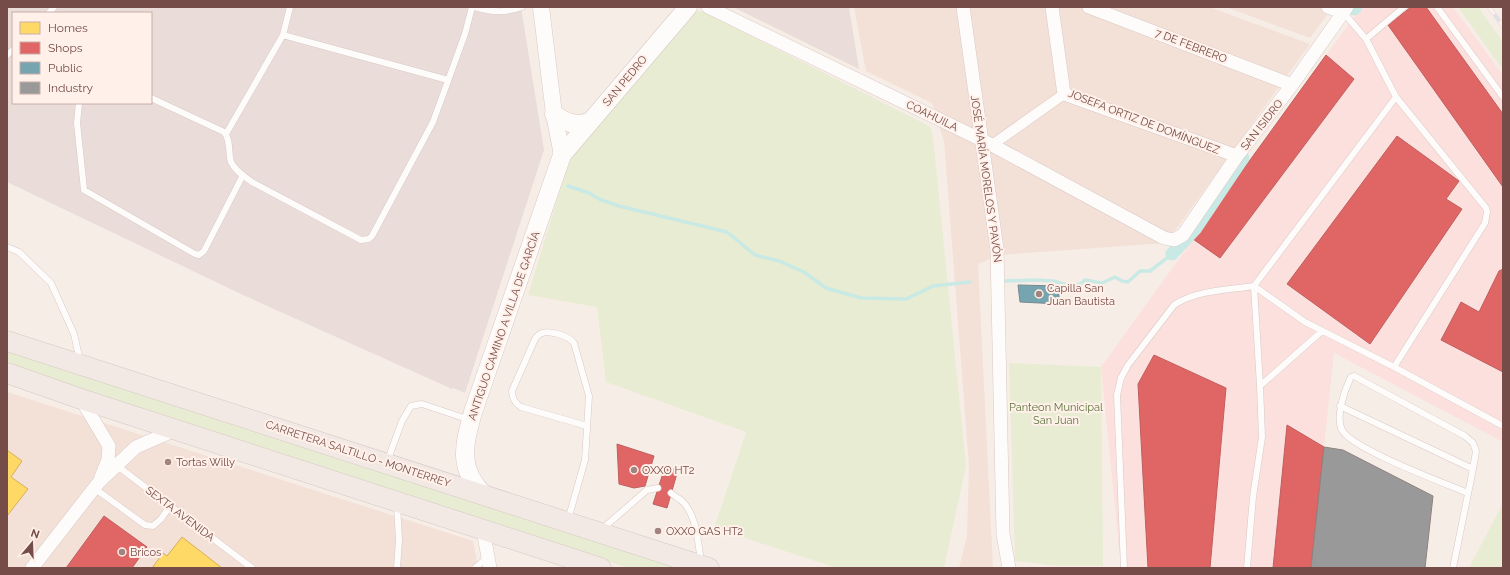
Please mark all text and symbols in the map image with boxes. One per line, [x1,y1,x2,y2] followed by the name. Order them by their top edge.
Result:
[12,12,152,104] legend
[48,21,88,35] text: Homes
[1153,26,1229,66] street label: 7 DE FEBRERO
[48,41,83,55] text: Shops
[600,53,650,109] street label: SAN PEDRO
[48,61,83,75] text: Public
[48,81,94,95] text: Industry
[1066,86,1222,157] street label: JOSEFA ORTIZ DE DOMÍNGUEZ
[968,95,1005,263] street label: JOSÉ MARÍA MORELOS Y PAVÓN
[1238,97,1286,153] street label: SAN ISIDRO
[904,98,960,134] street label: COAHUILA
[464,229,543,422] street label: ANTIGUO CAMINO A VILLA DE GARCÍA
[1047,282,1115,308] place label: Capilla San Juan Bautista
[1034,289,1044,299] marker: Capilla San Juan Bautista
[1009,401,1103,427] park label: Panteon Municipal San Juan
[264,418,452,490] street label: CARRETERA SALTILLO - MONTERREY
[176,456,235,469] place label: Tortas Willy
[163,457,173,467] marker: Tortas Willy
[642,464,695,477] place label: OXXO HT2
[629,465,639,475] marker: OXXO HT2
[143,484,218,545] street label: SEXTA AVENIDA
[12,523,52,563] north arrow
[666,525,743,538] place label: OXXO GAS HT2
[653,526,663,536] marker: OXXO GAS HT2
[29,527,41,542] text: N
[130,546,161,559] place label: Bricos
[117,547,127,557] marker: Bricos

